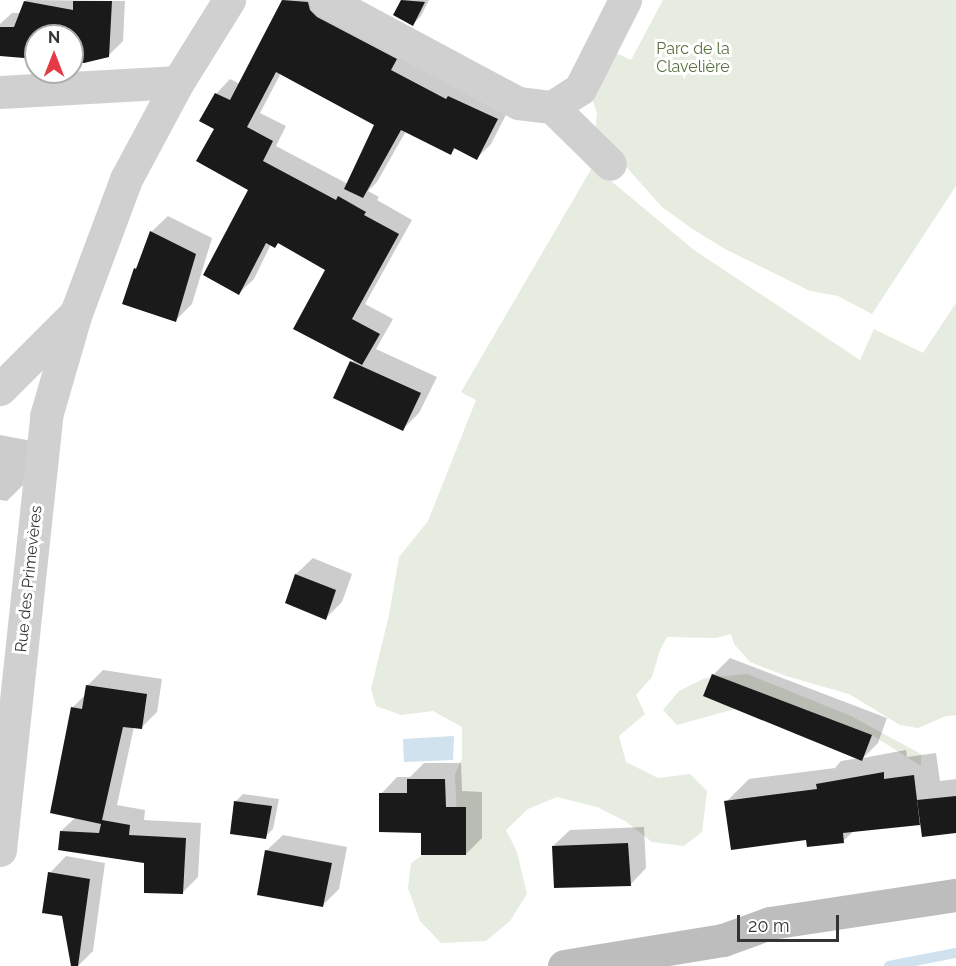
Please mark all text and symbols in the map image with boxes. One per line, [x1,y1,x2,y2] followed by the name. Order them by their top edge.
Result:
[24,24,84,84] north arrow
[48,28,60,47] text: N
[656,39,730,77] park label: Parc de la Clavelière
[12,505,46,653] street label: Rue des Primevères
[740,903,842,941] scale bar
[748,915,790,936] text: 20 m

